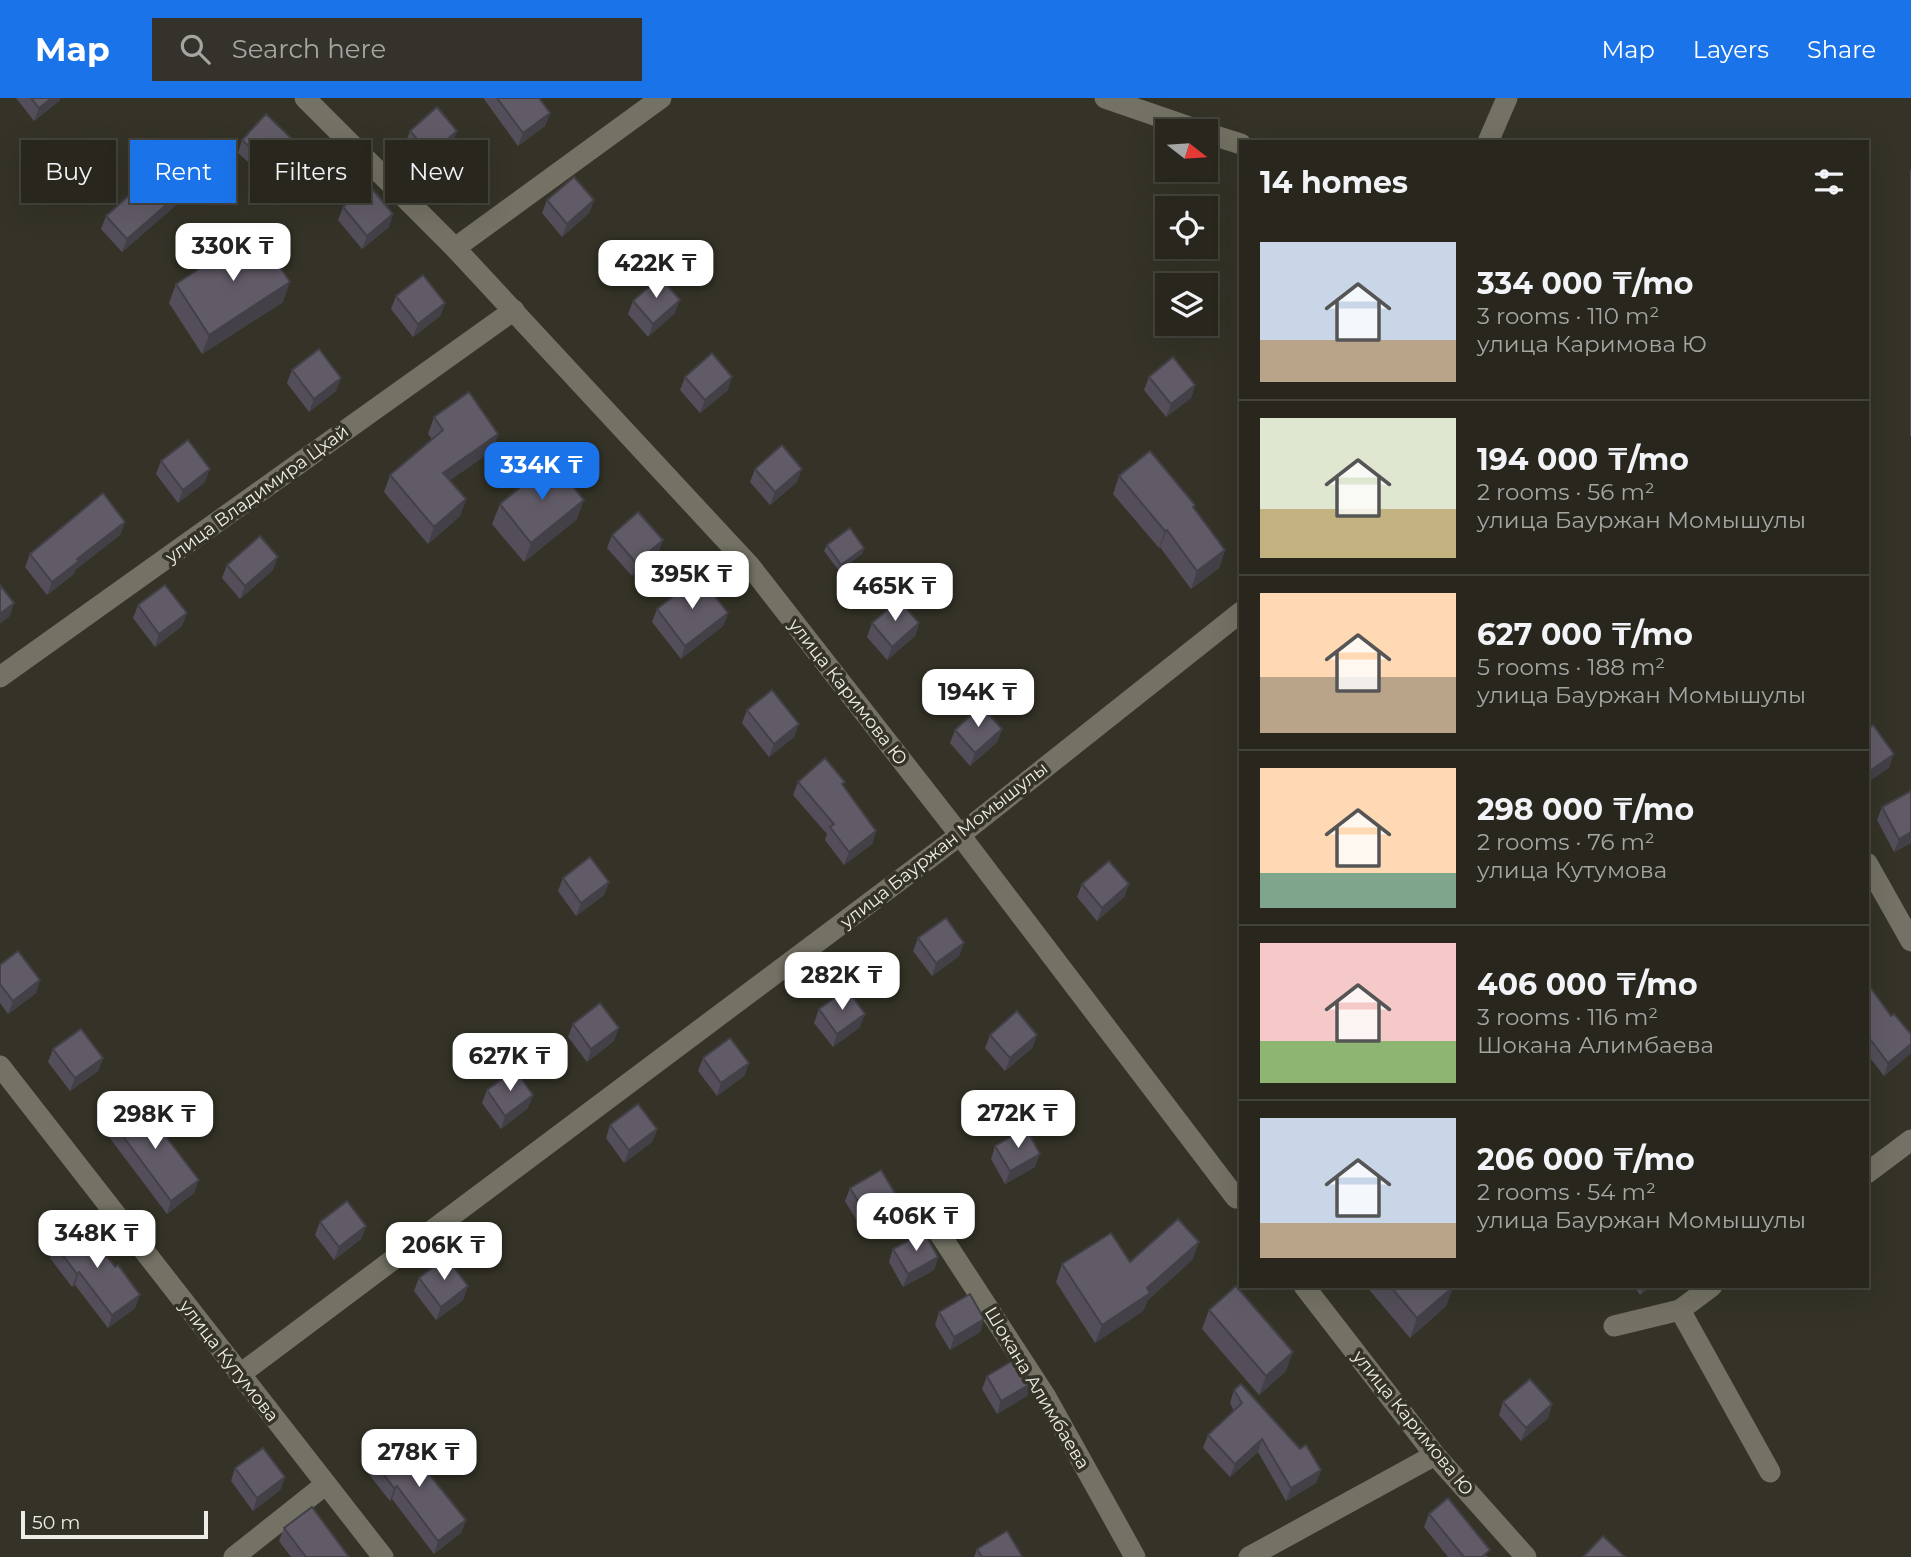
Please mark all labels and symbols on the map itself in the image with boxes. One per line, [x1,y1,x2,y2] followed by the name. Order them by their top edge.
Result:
[1155,119,1218,182] north arrow
[176,223,290,283] pin: 330K ₸
[599,240,713,300] pin: 422K ₸
[160,420,353,568] street label: улица Владимира Цхай
[485,442,599,502] pin: 334K ₸
[635,552,749,611] pin: 395K ₸
[838,564,952,623] pin: 465K ₸
[783,614,912,770] street label: улица Каримова Ю
[921,670,1035,729] pin: 194K ₸
[835,757,1052,934] street label: улица Бауржан Момышулы
[785,953,899,1012] pin: 282K ₸
[453,1034,567,1093] pin: 627K ₸
[961,1090,1075,1150] pin: 272K ₸
[98,1091,212,1151] pin: 298K ₸
[859,1194,973,1253] pin: 406K ₸
[40,1210,154,1270] pin: 348K ₸
[387,1222,501,1282] pin: 206K ₸
[174,1295,283,1426] street label: улица Кутумова
[980,1303,1094,1473] street label: Шокана Алимбаева
[1347,1345,1478,1500] street label: улица Каримова Ю
[362,1430,476,1489] pin: 278K ₸
[21,1508,208,1540] scale bar

